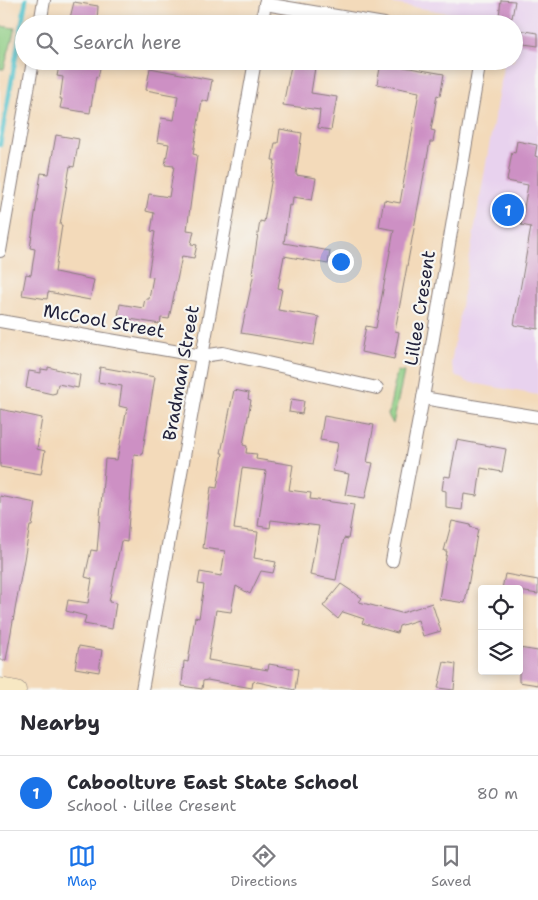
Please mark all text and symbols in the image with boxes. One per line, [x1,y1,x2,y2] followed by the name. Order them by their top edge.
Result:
[15,15,523,70] search box
[33,29,61,57] icon: search
[73,30,182,55] text: Search here
[492,191,524,229] pin: 1
[399,248,441,367] street label: Lillee Cresent
[328,249,354,275] your location
[41,299,167,343] street label: McCool Street
[157,303,205,443] street label: Bradman Street
[478,585,523,675] map controls
[478,585,523,630] button: locate
[478,630,523,675] button: layers
[20,709,100,737] text: Nearby
[67,770,358,795] text: Caboolture East State School
[32,783,40,804] text: 1
[477,783,518,804] text: 80 m
[67,795,236,816] text: School · Lillee Cresent
[67,842,97,890] tab: Map
[231,842,297,890] tab: Directions
[431,842,471,890] tab: Saved

